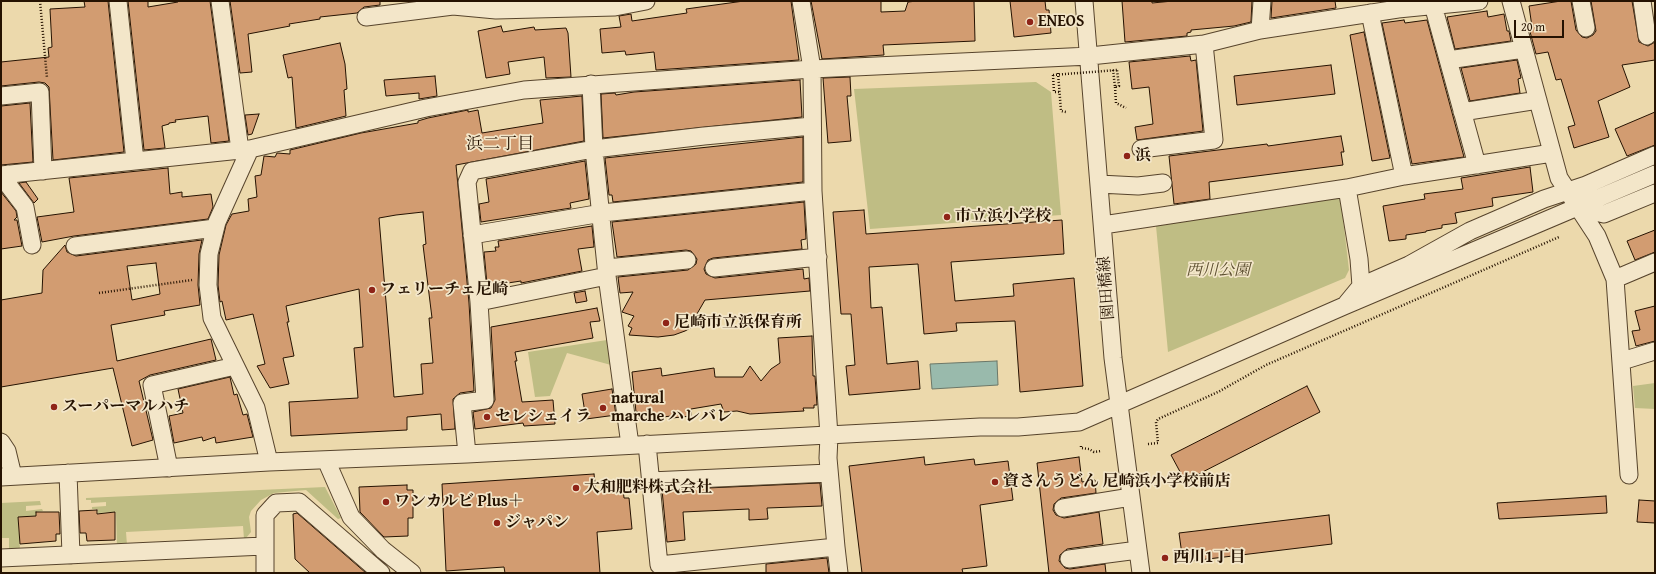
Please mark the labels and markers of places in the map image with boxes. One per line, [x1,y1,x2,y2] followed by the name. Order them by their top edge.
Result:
[1038,12,1084,32] place label: ENEOS
[1025,17,1035,27] marker: ENEOS
[1135,146,1151,166] place label: 浜
[1122,151,1132,161] marker: 浜
[955,207,1051,227] place label: 市立浜小学校
[942,212,952,222] marker: 市立浜小学校
[380,280,508,300] place label: フェリーチェ尼崎
[367,285,377,295] marker: フェリーチェ尼崎
[674,313,802,333] place label: 尼崎市立浜保育所
[661,318,671,328] marker: 尼崎市立浜保育所
[611,389,732,427] place label: natural marche ハレバレ
[62,397,189,417] place label: スーパーマルハチ
[49,402,59,412] marker: スーパーマルハチ
[598,403,608,413] marker: natural marche ハレバレ
[495,407,591,427] place label: セレシェイラ
[482,412,492,422] marker: セレシェイラ
[1003,472,1231,492] place label: 資さんうどん 尼崎浜小学校前店
[990,477,1000,487] marker: 資さんうどん 尼崎浜小学校前店
[584,478,712,498] place label: 大和肥料株式会社
[571,483,581,493] marker: 大和肥料株式会社
[394,492,524,512] place label: ワンカルビ Plus＋
[381,497,391,507] marker: ワンカルビ Plus＋
[505,513,569,533] place label: ジャパン
[492,518,502,528] marker: ジャパン
[1173,548,1245,568] place label: 西川1丁目
[1160,553,1170,563] marker: 西川1丁目

